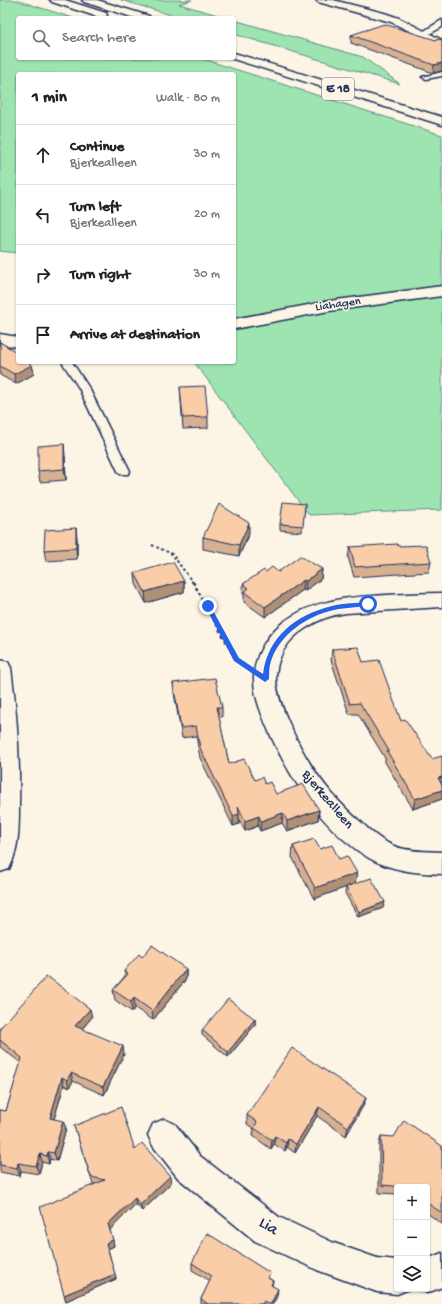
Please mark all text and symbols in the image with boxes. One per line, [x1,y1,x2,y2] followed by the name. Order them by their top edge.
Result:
[16,16,236,60] search box
[30,27,52,49] icon: search
[62,29,136,47] text: Search here
[322,78,354,100] road number: E 18
[32,88,67,108] text: 1 min
[156,91,220,106] text: Walk · 80 m
[70,138,124,156] text: Continue
[32,144,54,166] icon: ahead
[194,147,220,162] text: 30 m
[70,156,137,171] text: Bjerkealleen
[70,198,121,216] text: Turn left
[32,204,54,226] icon: left
[194,207,220,222] text: 20 m
[70,216,137,231] text: Bjerkealleen
[32,264,54,286] icon: right
[70,266,130,284] text: Turn right
[194,267,220,282] text: 30 m
[314,295,362,315] street label: Liahagen
[32,324,54,346] icon: arrive
[70,326,200,344] text: Arrive at destination
[359,595,377,613] route start
[199,597,217,615] route end
[297,766,357,833] street label: Bjerkealleen
[394,1184,430,1292] map controls
[394,1184,430,1220] button: +
[254,1213,282,1241] street label: Lia
[394,1220,430,1256] button: −
[394,1256,430,1292] button: layers

